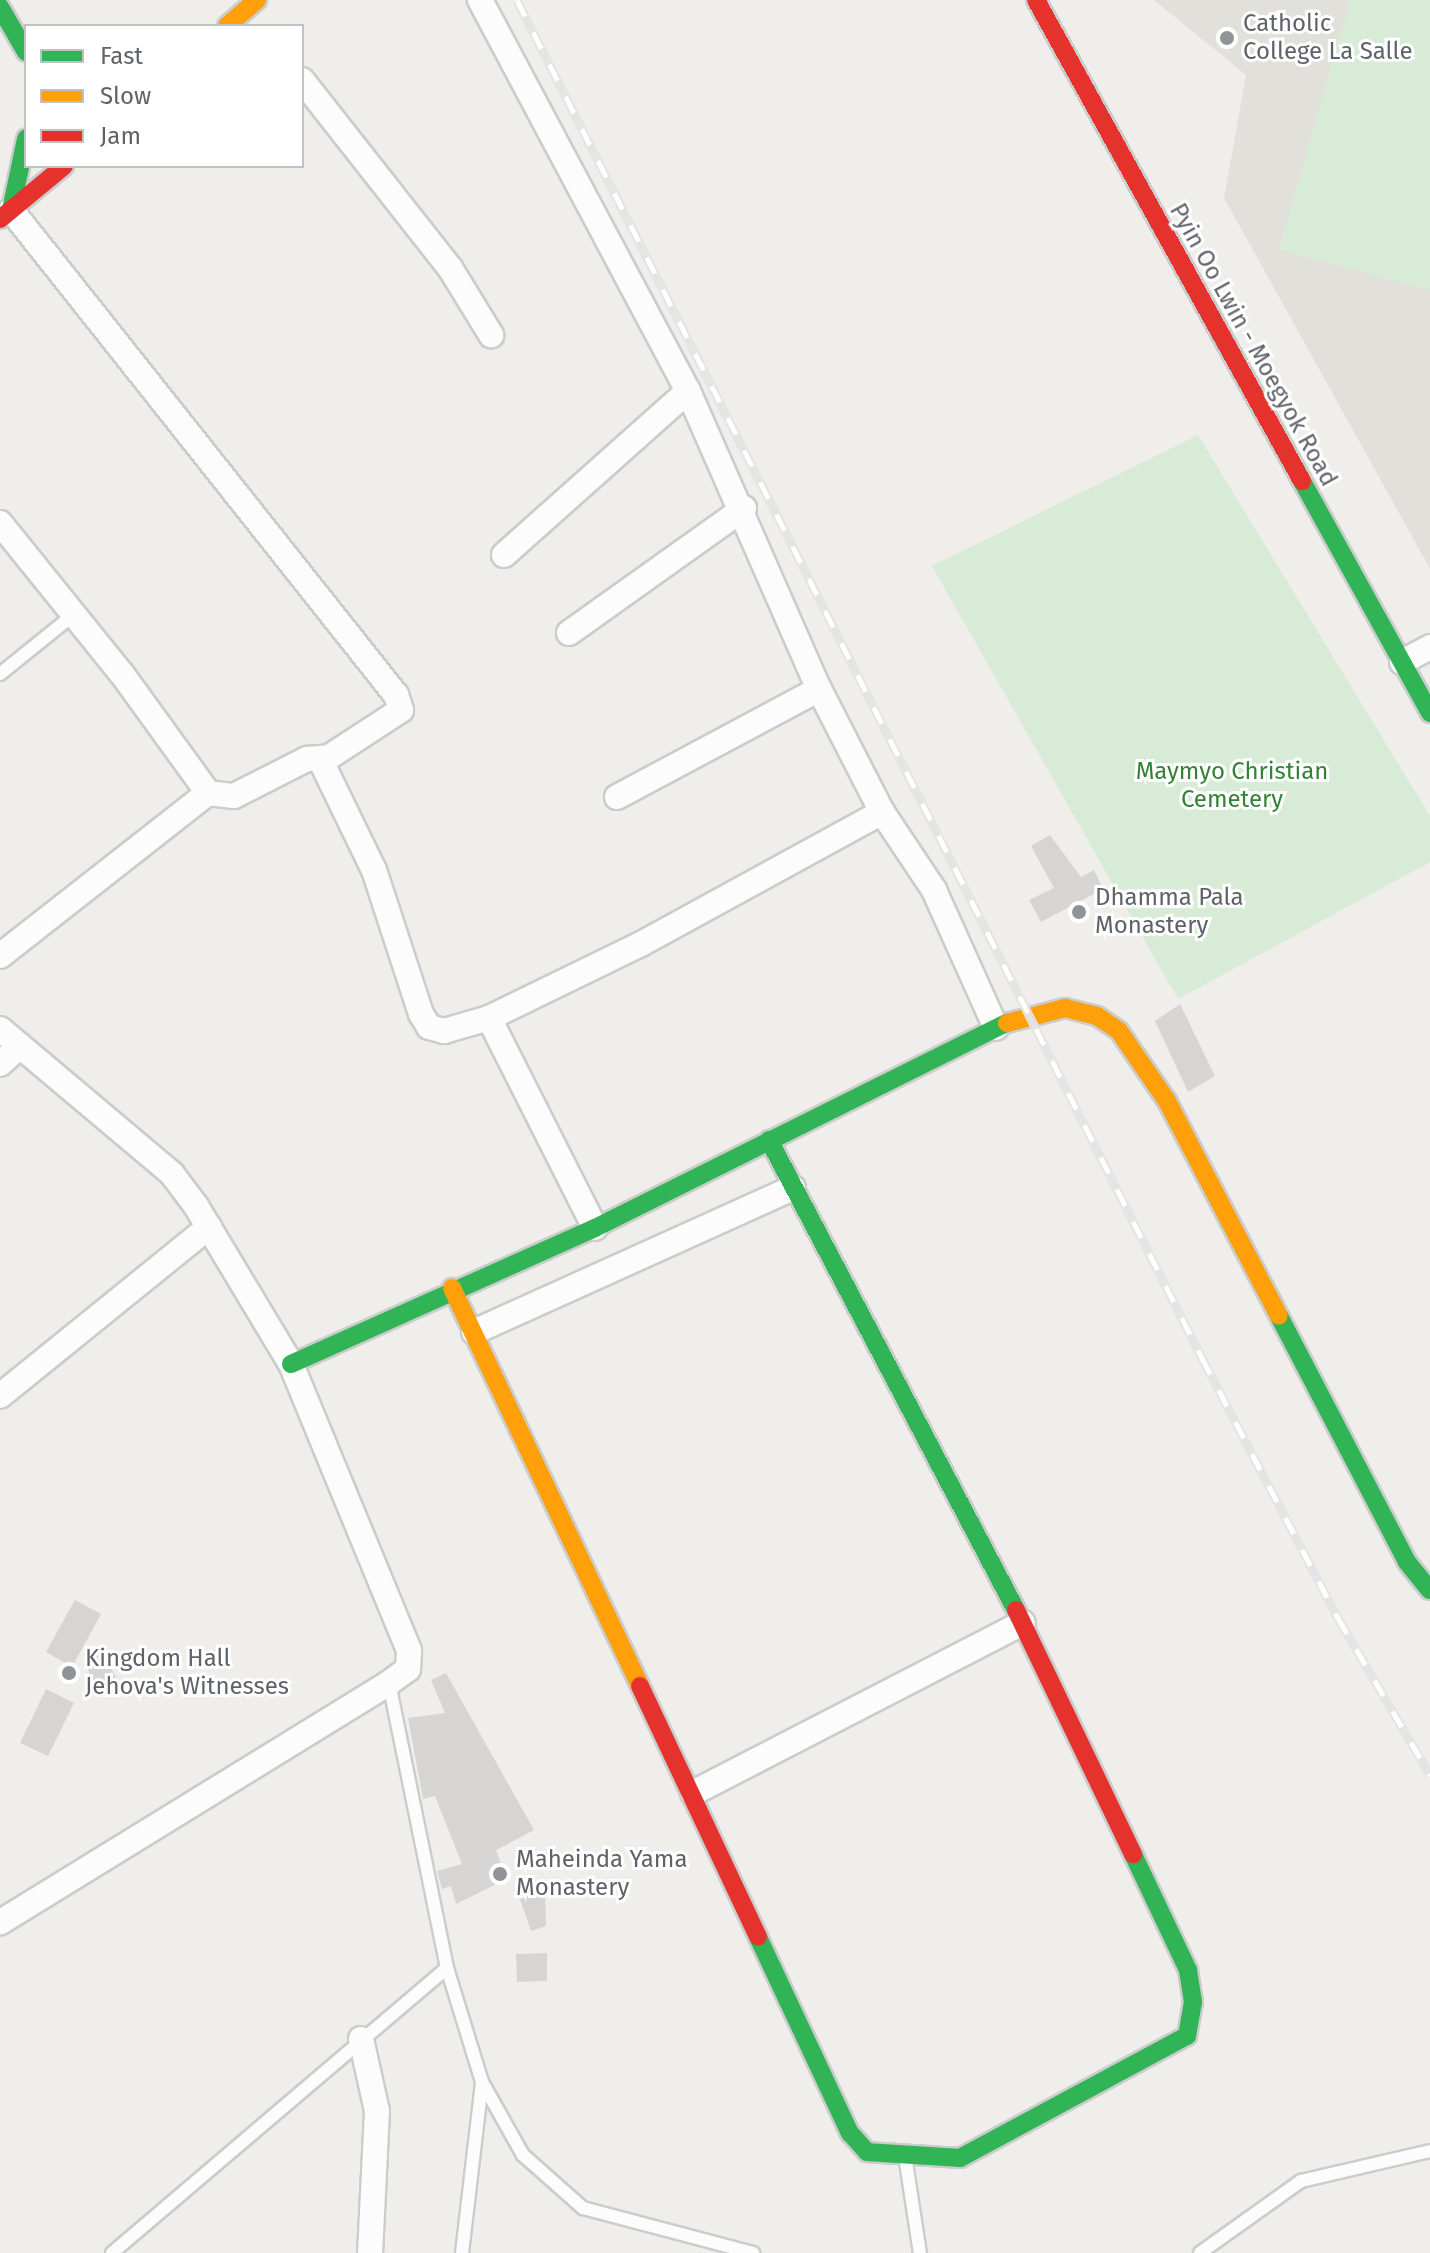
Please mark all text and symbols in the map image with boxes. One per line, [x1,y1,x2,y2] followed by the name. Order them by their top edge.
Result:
[1243,10,1413,66] place label: Catholic College La Salle
[24,24,304,168] legend
[1218,29,1236,47] marker: Catholic College La Salle
[100,42,143,70] text: Fast
[100,82,151,110] text: Slow
[100,122,141,150] text: Jam
[1163,198,1343,492] street label: Pyin Oo Lwin - Moegyok Road
[1136,758,1328,814] park label: Maymyo Christian Cemetery
[1095,884,1244,940] place label: Dhamma Pala Monastery
[1070,903,1088,921] marker: Dhamma Pala Monastery
[85,1645,289,1701] place label: Kingdom Hall Jehova's Witnesses
[60,1664,78,1682] marker: Kingdom Hall Jehova's Witnesses
[516,1846,687,1902] place label: Maheinda Yama Monastery
[491,1865,509,1883] marker: Maheinda Yama Monastery

